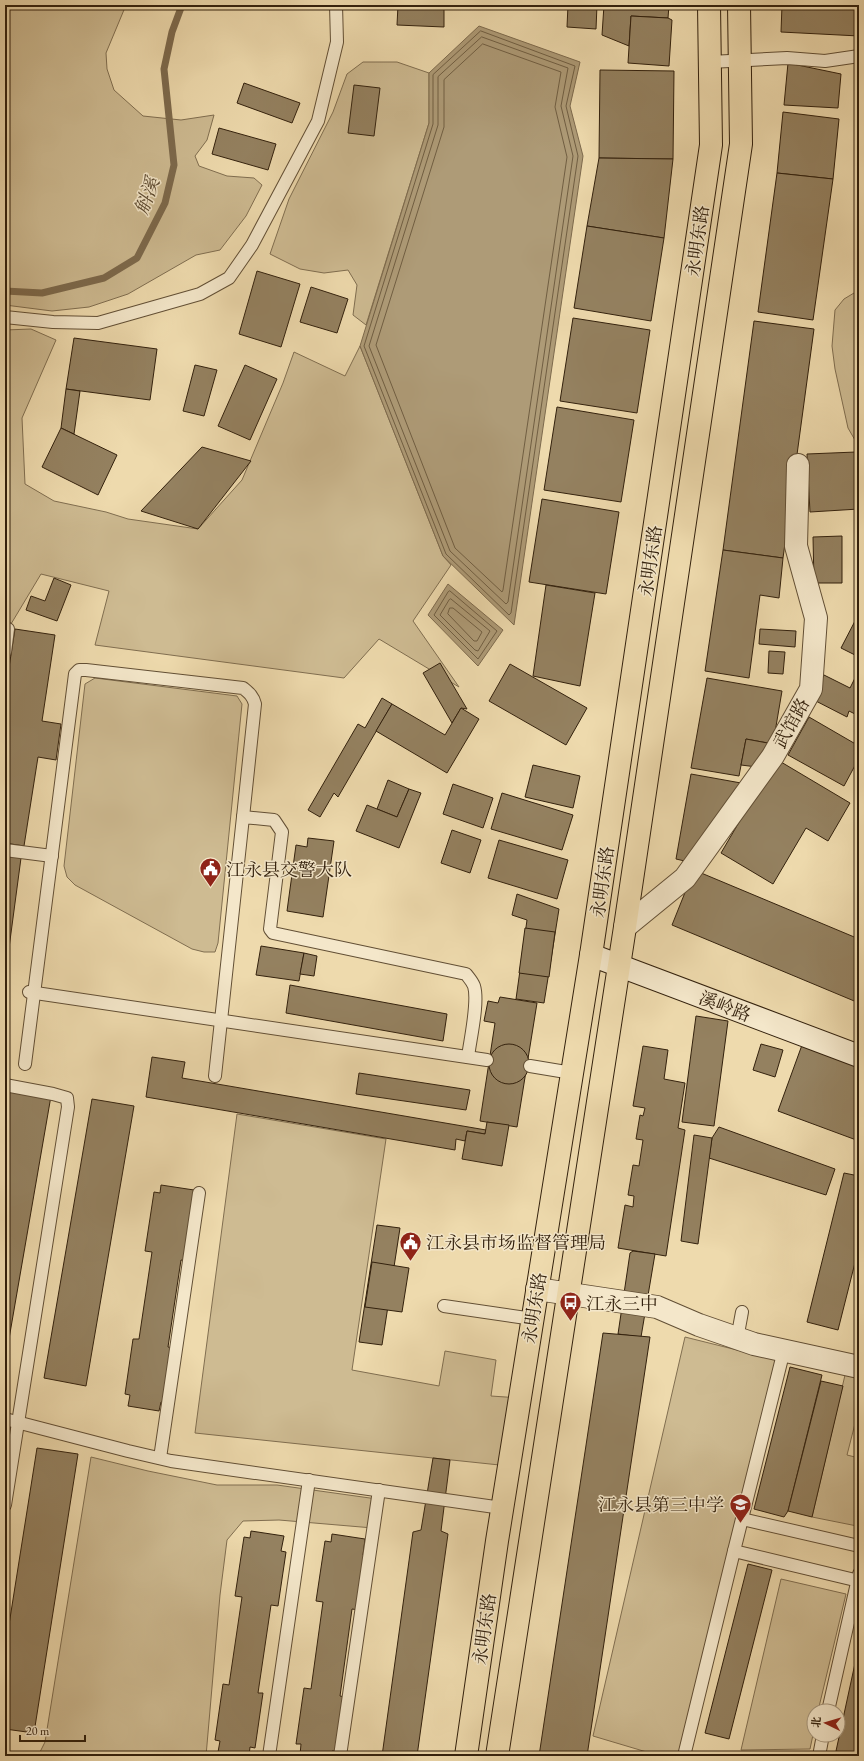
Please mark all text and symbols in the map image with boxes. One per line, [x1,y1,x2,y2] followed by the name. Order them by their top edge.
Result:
[129,172,166,218] water label: 斛溪
[681,204,713,278] street label: 永明东路
[634,524,666,598] street label: 永明东路
[768,694,814,752] street label: 武馆路
[586,845,618,919] street label: 永明东路
[197,856,223,889] public building icon: 江永县交警大队
[226,858,352,881] place label: 江永县交警大队
[696,986,754,1026] street label: 溪岭路
[397,1229,423,1262] public building icon: 江永县市场监督管理局
[426,1231,606,1254] place label: 江永县市场监督管理局
[517,1271,551,1345] street label: 永明东路
[557,1290,583,1323] bus stop icon: 江永三中
[586,1292,658,1315] place label: 江永三中
[727,1491,753,1524] school or university icon: 江永县第三中学
[598,1493,724,1516] place label: 江永县第三中学
[468,1592,500,1666] street label: 永明东路
[806,1703,846,1743] north arrow
[809,1716,823,1728] text: 北
[20,1717,85,1743] scale bar
[26,1723,50,1739] text: 20 m

